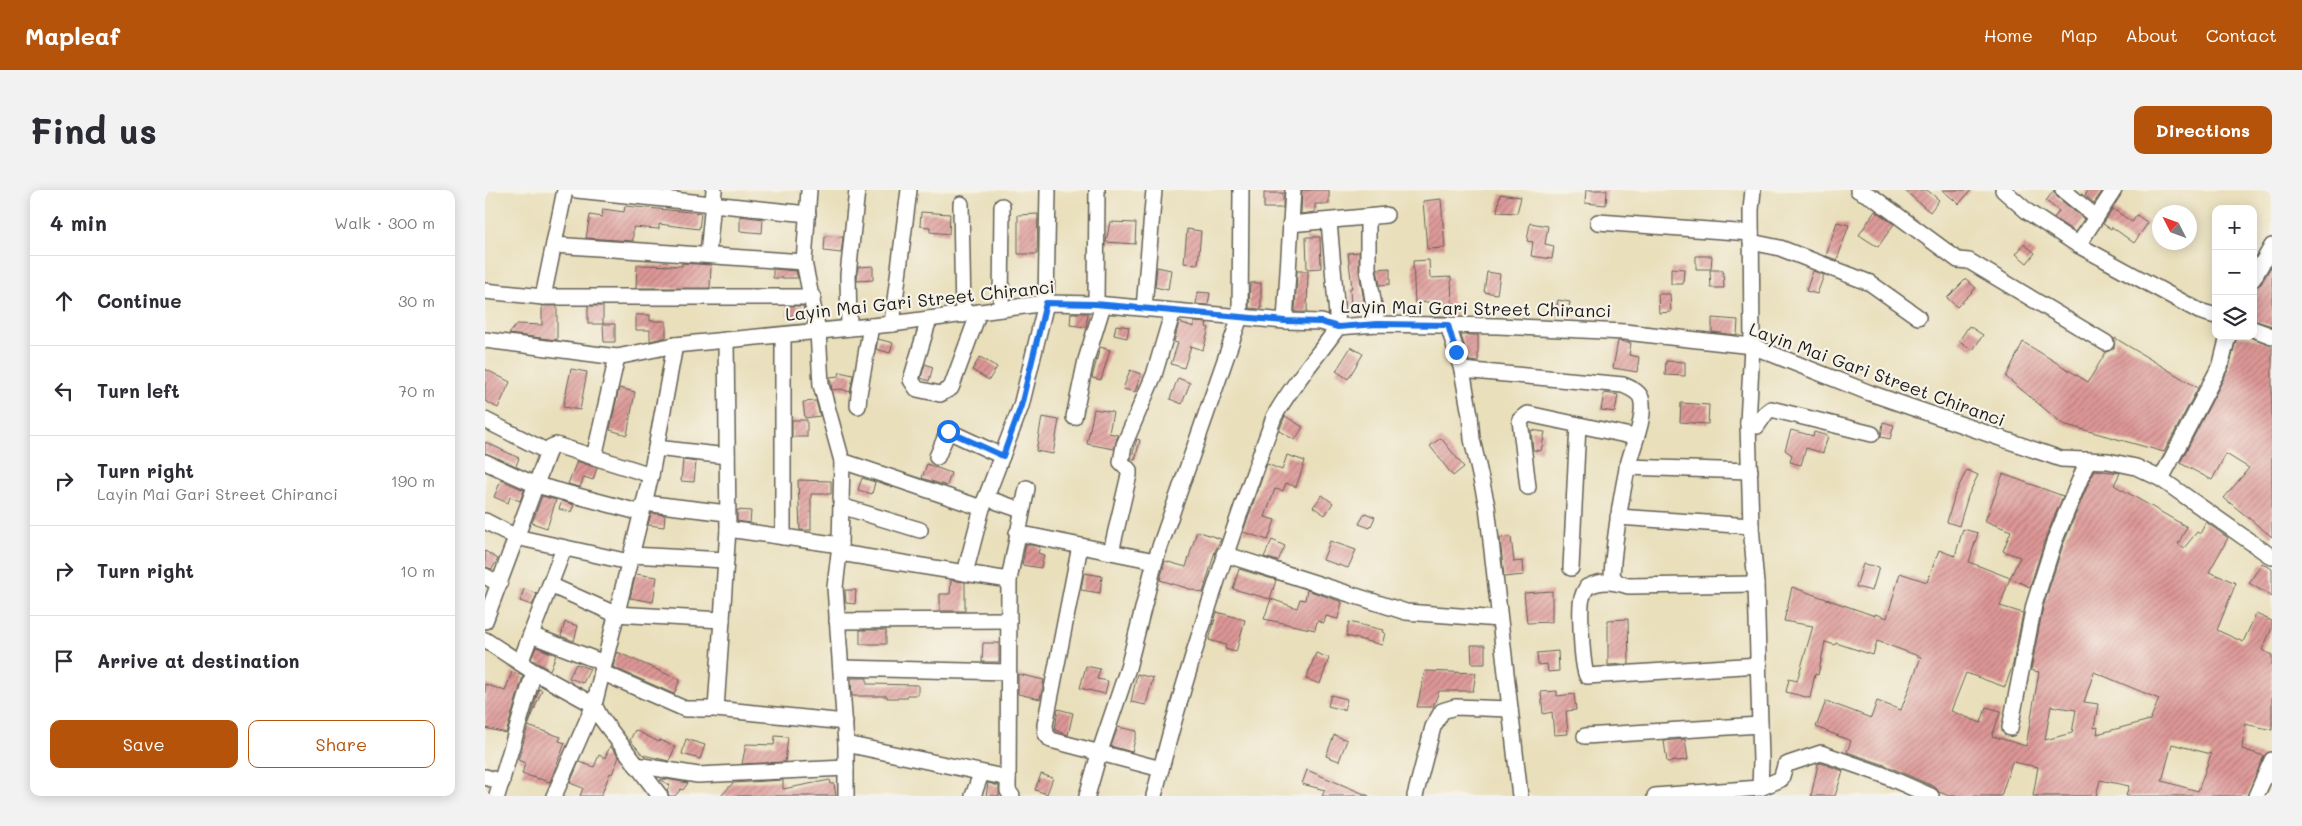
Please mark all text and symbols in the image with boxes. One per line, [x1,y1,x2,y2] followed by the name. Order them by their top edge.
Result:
[25,20,120,51] text: Mapleaf
[1984,23,2033,47] text: Home
[2061,23,2097,47] text: Map
[2125,23,2178,47] text: About
[2206,23,2277,47] text: Contact
[2134,106,2272,154] button: Directions
[30,107,157,153] text: Find us
[2152,205,2197,250] north arrow
[2212,205,2257,340] map controls
[2212,205,2257,250] button: +
[50,209,107,236] text: 4 min
[334,212,435,233] text: Walk · 300 m
[2212,250,2257,295] button: −
[784,274,1056,326] street label: Layin Mai Gari Street Chiranci
[50,287,78,315] icon: ahead
[97,288,182,313] text: Continue
[398,290,435,311] text: 30 m
[1340,294,1612,322] street label: Layin Mai Gari Street Chiranci
[2212,295,2257,340] button: layers
[1746,316,2009,432] street label: Layin Mai Gari Street Chiranci
[1445,341,1468,364] route end
[50,377,78,405] icon: left
[97,378,180,403] text: Turn left
[398,380,435,401] text: 70 m
[937,420,960,443] route start
[97,458,194,483] text: Turn right
[50,467,78,495] icon: right
[391,470,435,491] text: 190 m
[97,483,338,504] text: Layin Mai Gari Street Chiranci
[50,557,78,585] icon: right
[97,558,194,583] text: Turn right
[400,560,435,581] text: 10 m
[50,647,78,675] icon: arrive
[97,648,300,673] text: Arrive at destination
[50,720,238,768] button: Save
[248,720,435,768] button: Share

